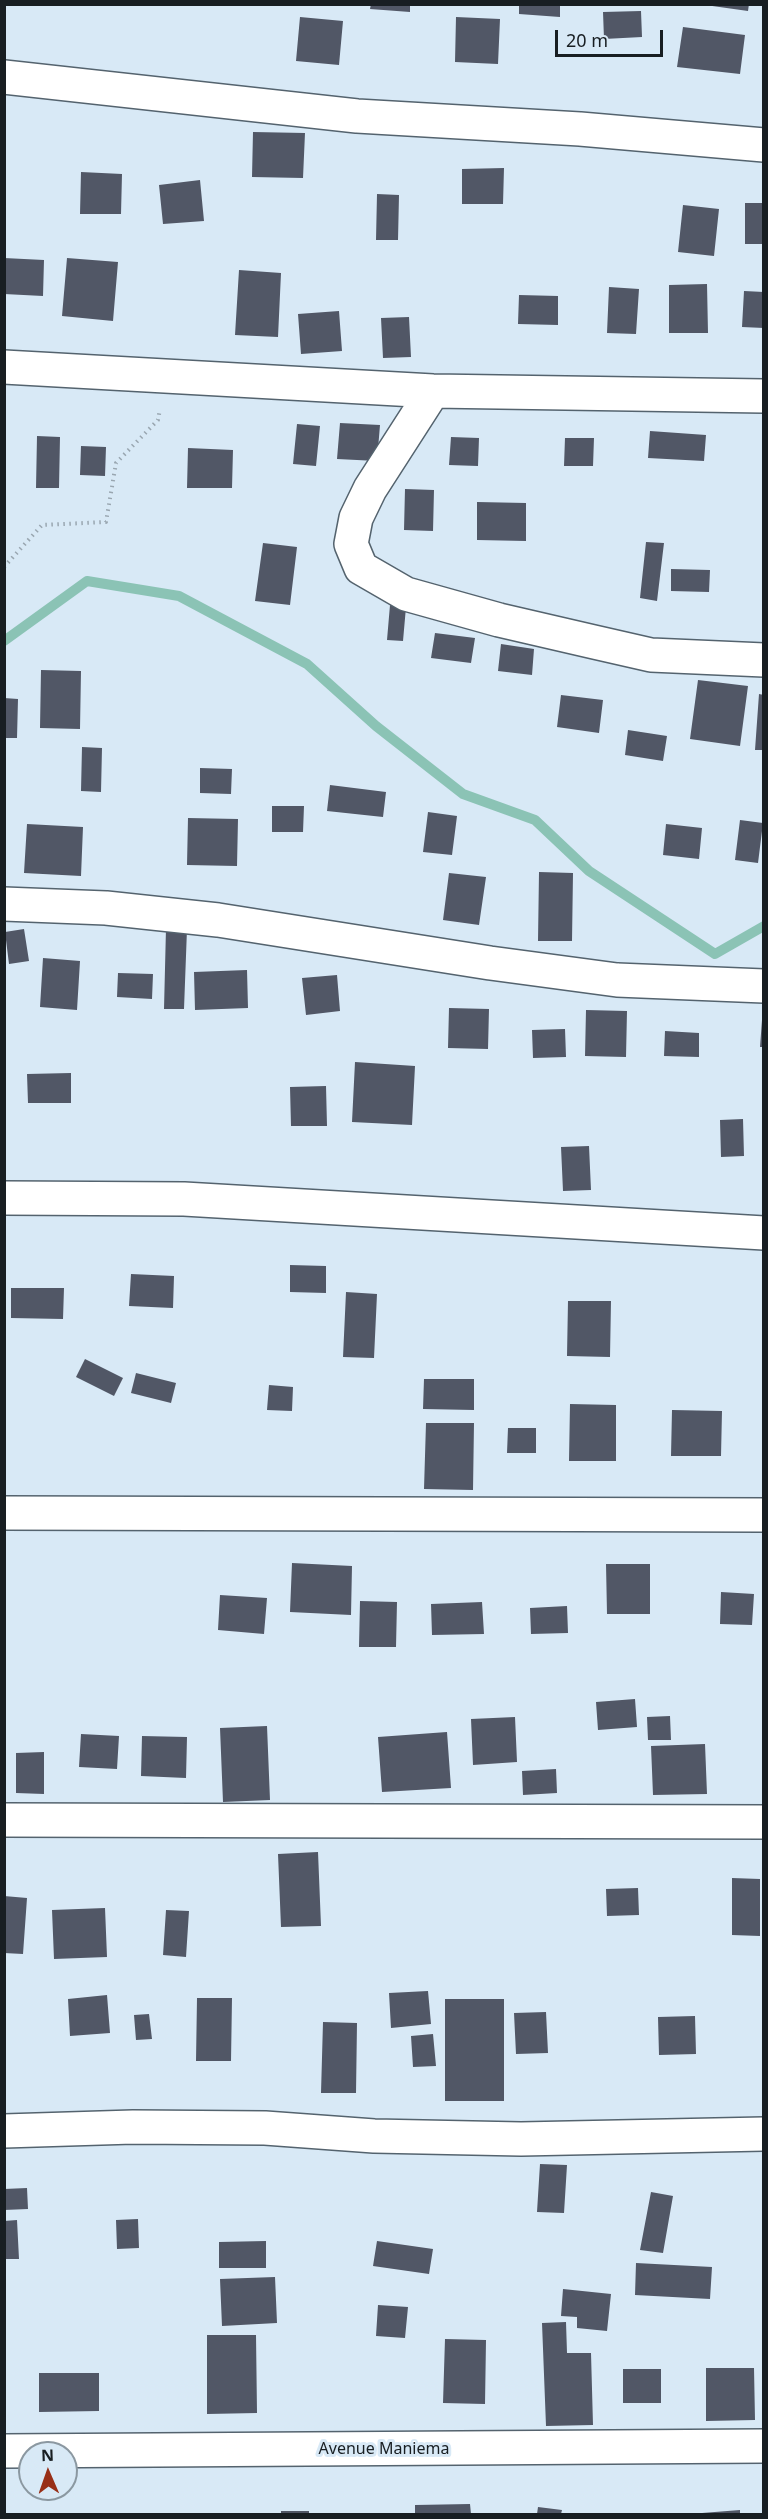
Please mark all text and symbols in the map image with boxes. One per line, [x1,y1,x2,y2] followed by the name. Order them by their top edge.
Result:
[558,18,666,56] scale bar
[566,28,608,52] text: 20 m
[319,2439,449,2459] street label: Avenue Maniema
[18,2441,78,2501] north arrow
[41,2444,54,2466] text: N

